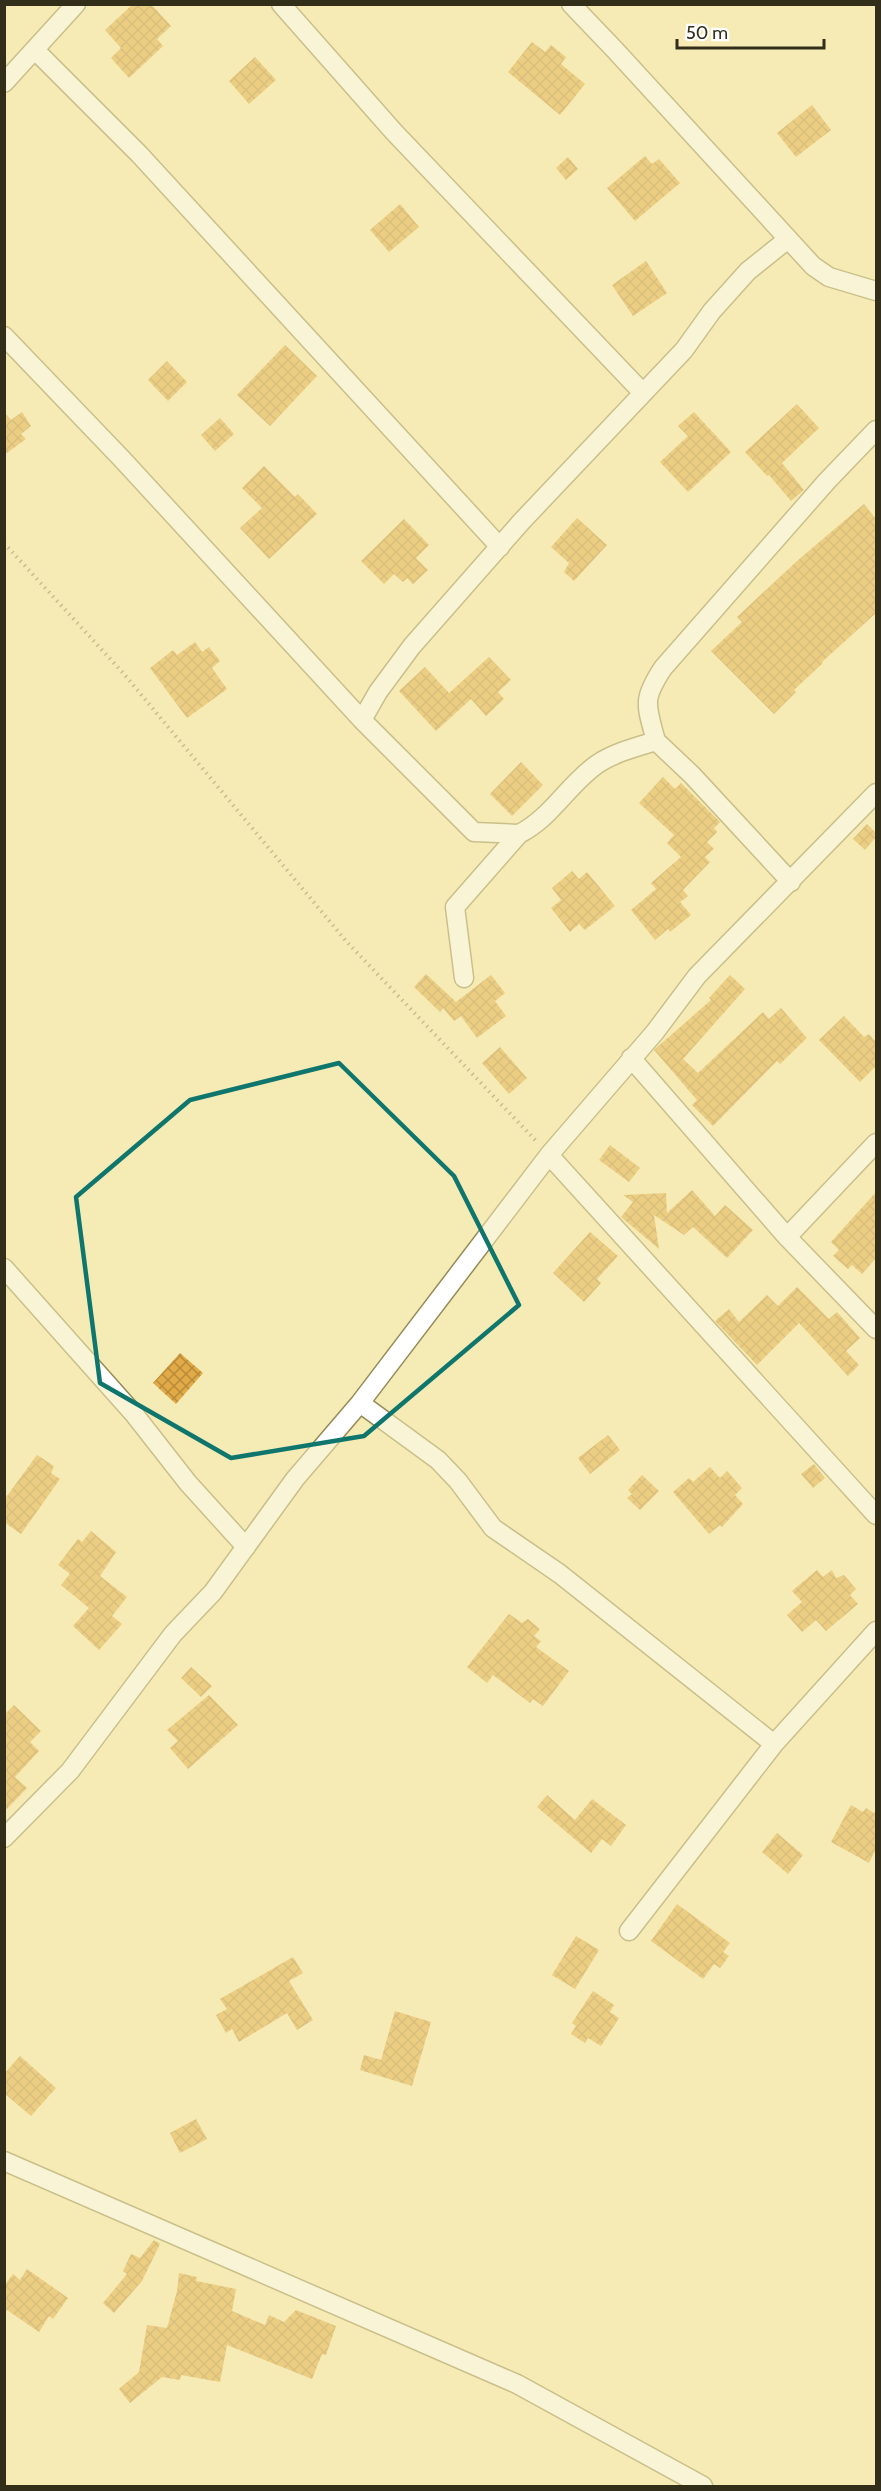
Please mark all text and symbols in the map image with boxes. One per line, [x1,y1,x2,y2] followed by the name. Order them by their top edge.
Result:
[677,12,824,50] scale bar
[686,22,728,44] text: 50 m

